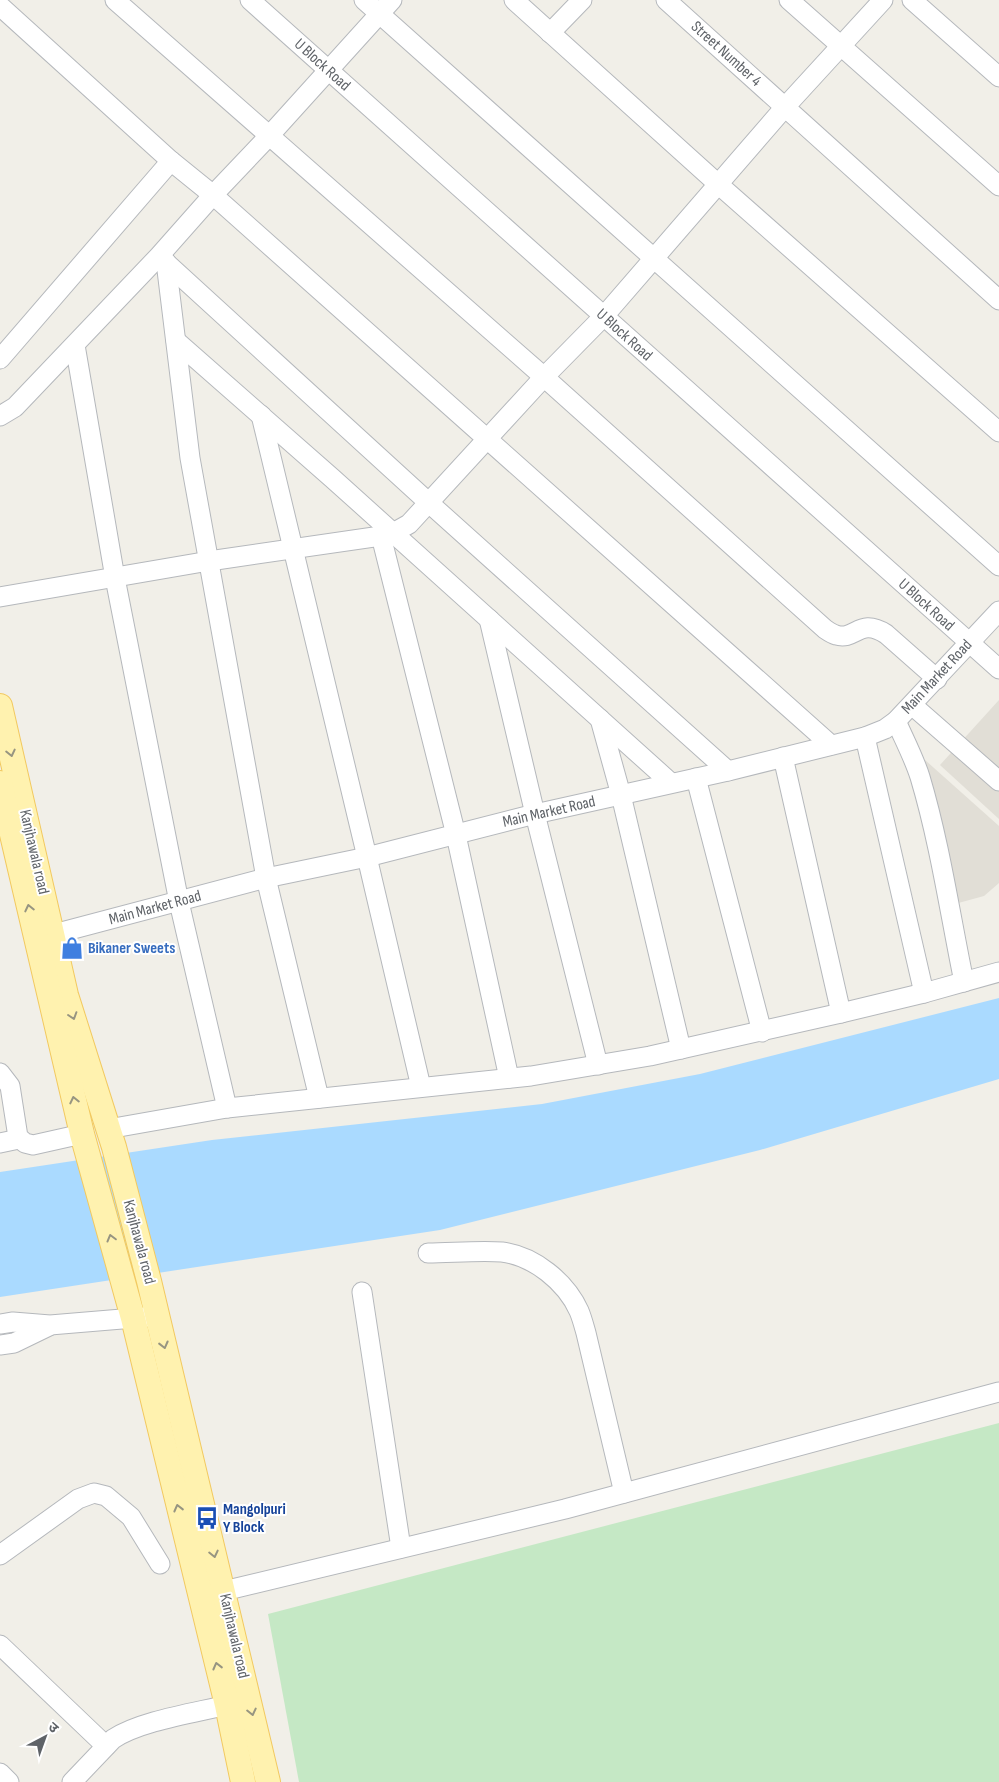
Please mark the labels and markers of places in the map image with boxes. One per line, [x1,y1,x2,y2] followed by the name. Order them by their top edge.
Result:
[59,935,85,961] shop icon: Bikaner Sweets
[88,939,175,958] place label: Bikaner Sweets
[223,1500,286,1537] place label: Mangolpuri Y Block
[194,1505,220,1531] bus stop icon: Mangolpuri Y Block

